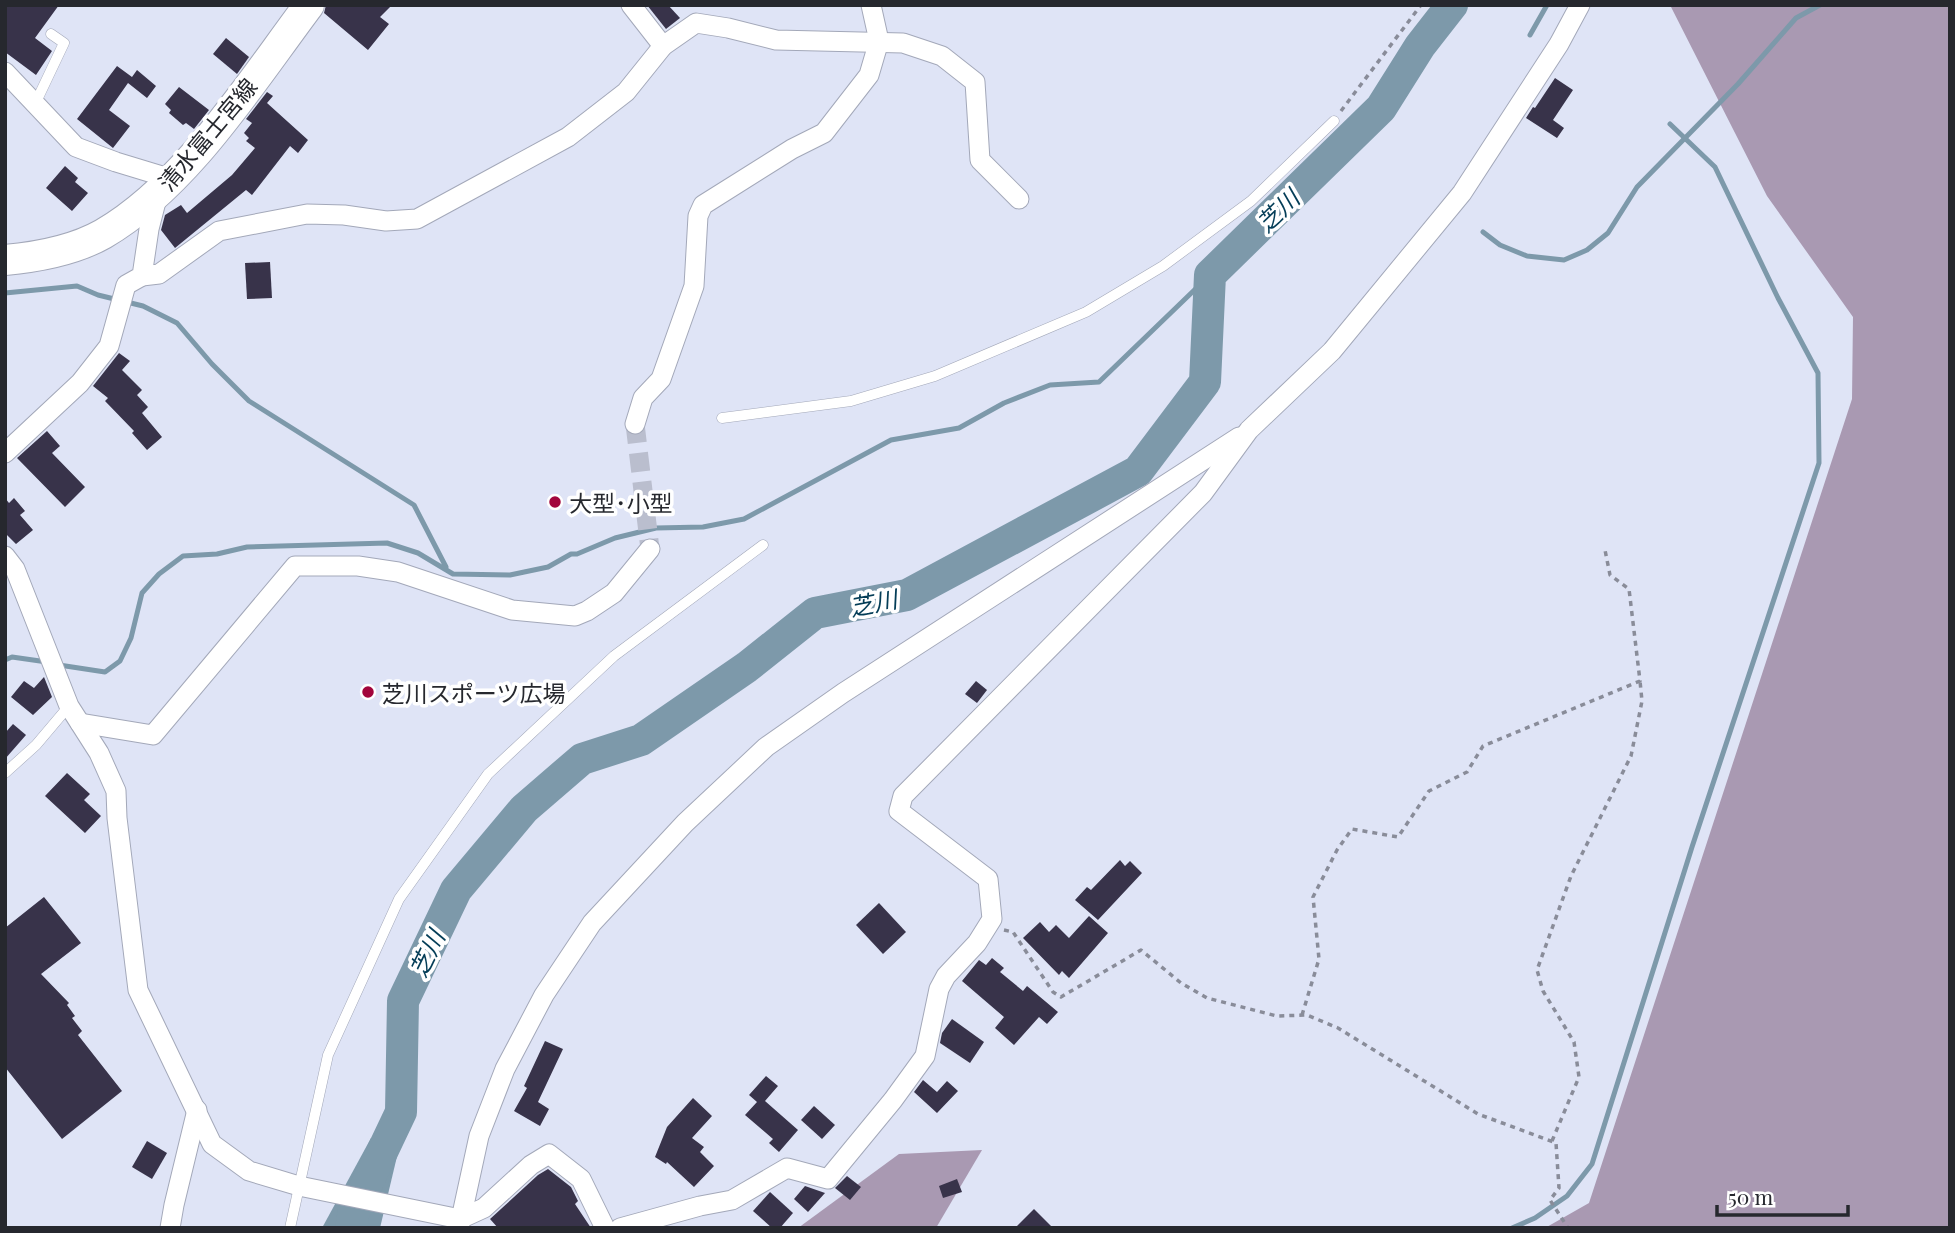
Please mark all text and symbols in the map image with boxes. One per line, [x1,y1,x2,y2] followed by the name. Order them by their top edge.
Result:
[151,71,263,197] street label: 清水富士宮線
[1249,180,1308,238] water label: 芝川
[569,487,673,518] place label: 大型･小型
[547,494,563,510] marker: 大型･小型
[846,581,903,622] water label: 芝川
[382,677,566,708] place label: 芝川スポーツ広場
[360,684,376,700] marker: 芝川スポーツ広場
[401,922,452,982] water label: 芝川
[1717,1174,1848,1218] scale bar
[1728,1182,1774,1210] text: 50 m

